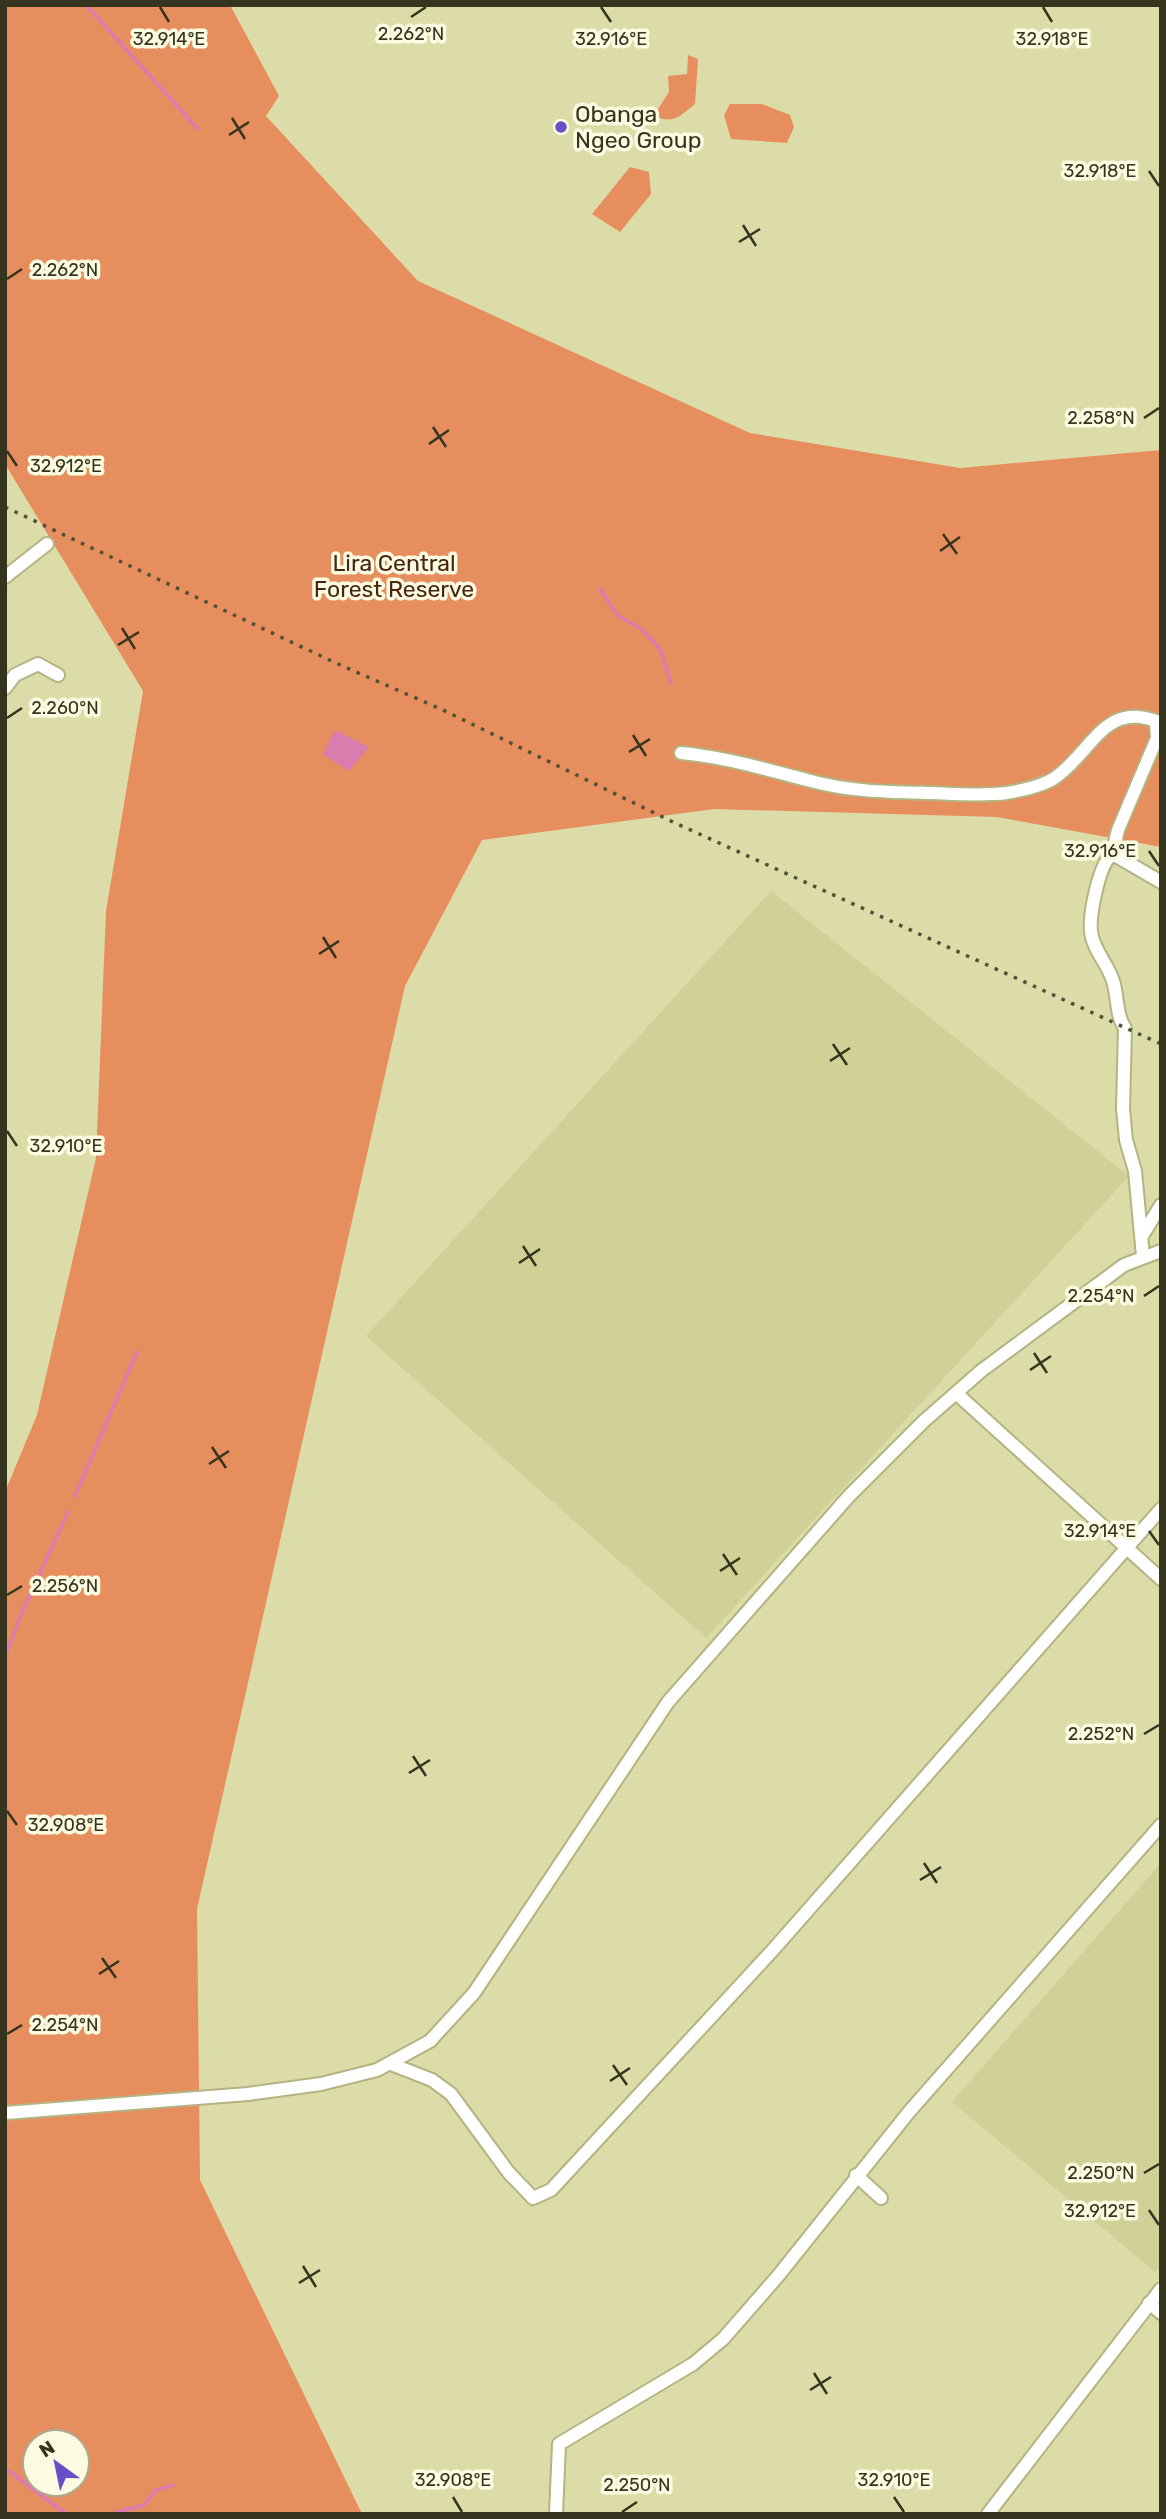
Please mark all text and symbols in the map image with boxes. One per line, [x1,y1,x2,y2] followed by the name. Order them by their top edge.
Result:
[378,23,444,45] text: 2.262°N
[133,28,205,50] text: 32.914°E
[575,28,647,50] text: 32.916°E
[1016,28,1088,50] text: 32.918°E
[575,100,701,154] place label: Obanga Ngeo Group
[553,119,569,135] marker: Obanga Ngeo Group
[1064,160,1136,182] text: 32.918°E
[32,259,98,281] text: 2.262°N
[1067,407,1135,429] text: 2.258°N
[30,455,102,477] text: 32.912°E
[314,549,474,603] park label: Lira Central Forest Reserve
[31,697,99,719] text: 2.260°N
[1064,840,1136,862] text: 32.916°E
[30,1135,102,1157] text: 32.910°E
[1067,1285,1135,1307] text: 2.254°N
[1064,1520,1136,1542] text: 32.914°E
[32,1575,98,1597] text: 2.256°N
[1068,1723,1134,1745] text: 2.252°N
[28,1814,104,1836] text: 32.908°E
[31,2014,99,2036] text: 2.254°N
[1067,2162,1135,2184] text: 2.250°N
[1064,2200,1136,2222] text: 32.912°E
[21,2428,91,2498] north arrow
[35,2436,59,2463] text: N
[415,2469,491,2491] text: 32.908°E
[858,2469,930,2491] text: 32.910°E
[603,2474,671,2496] text: 2.250°N

